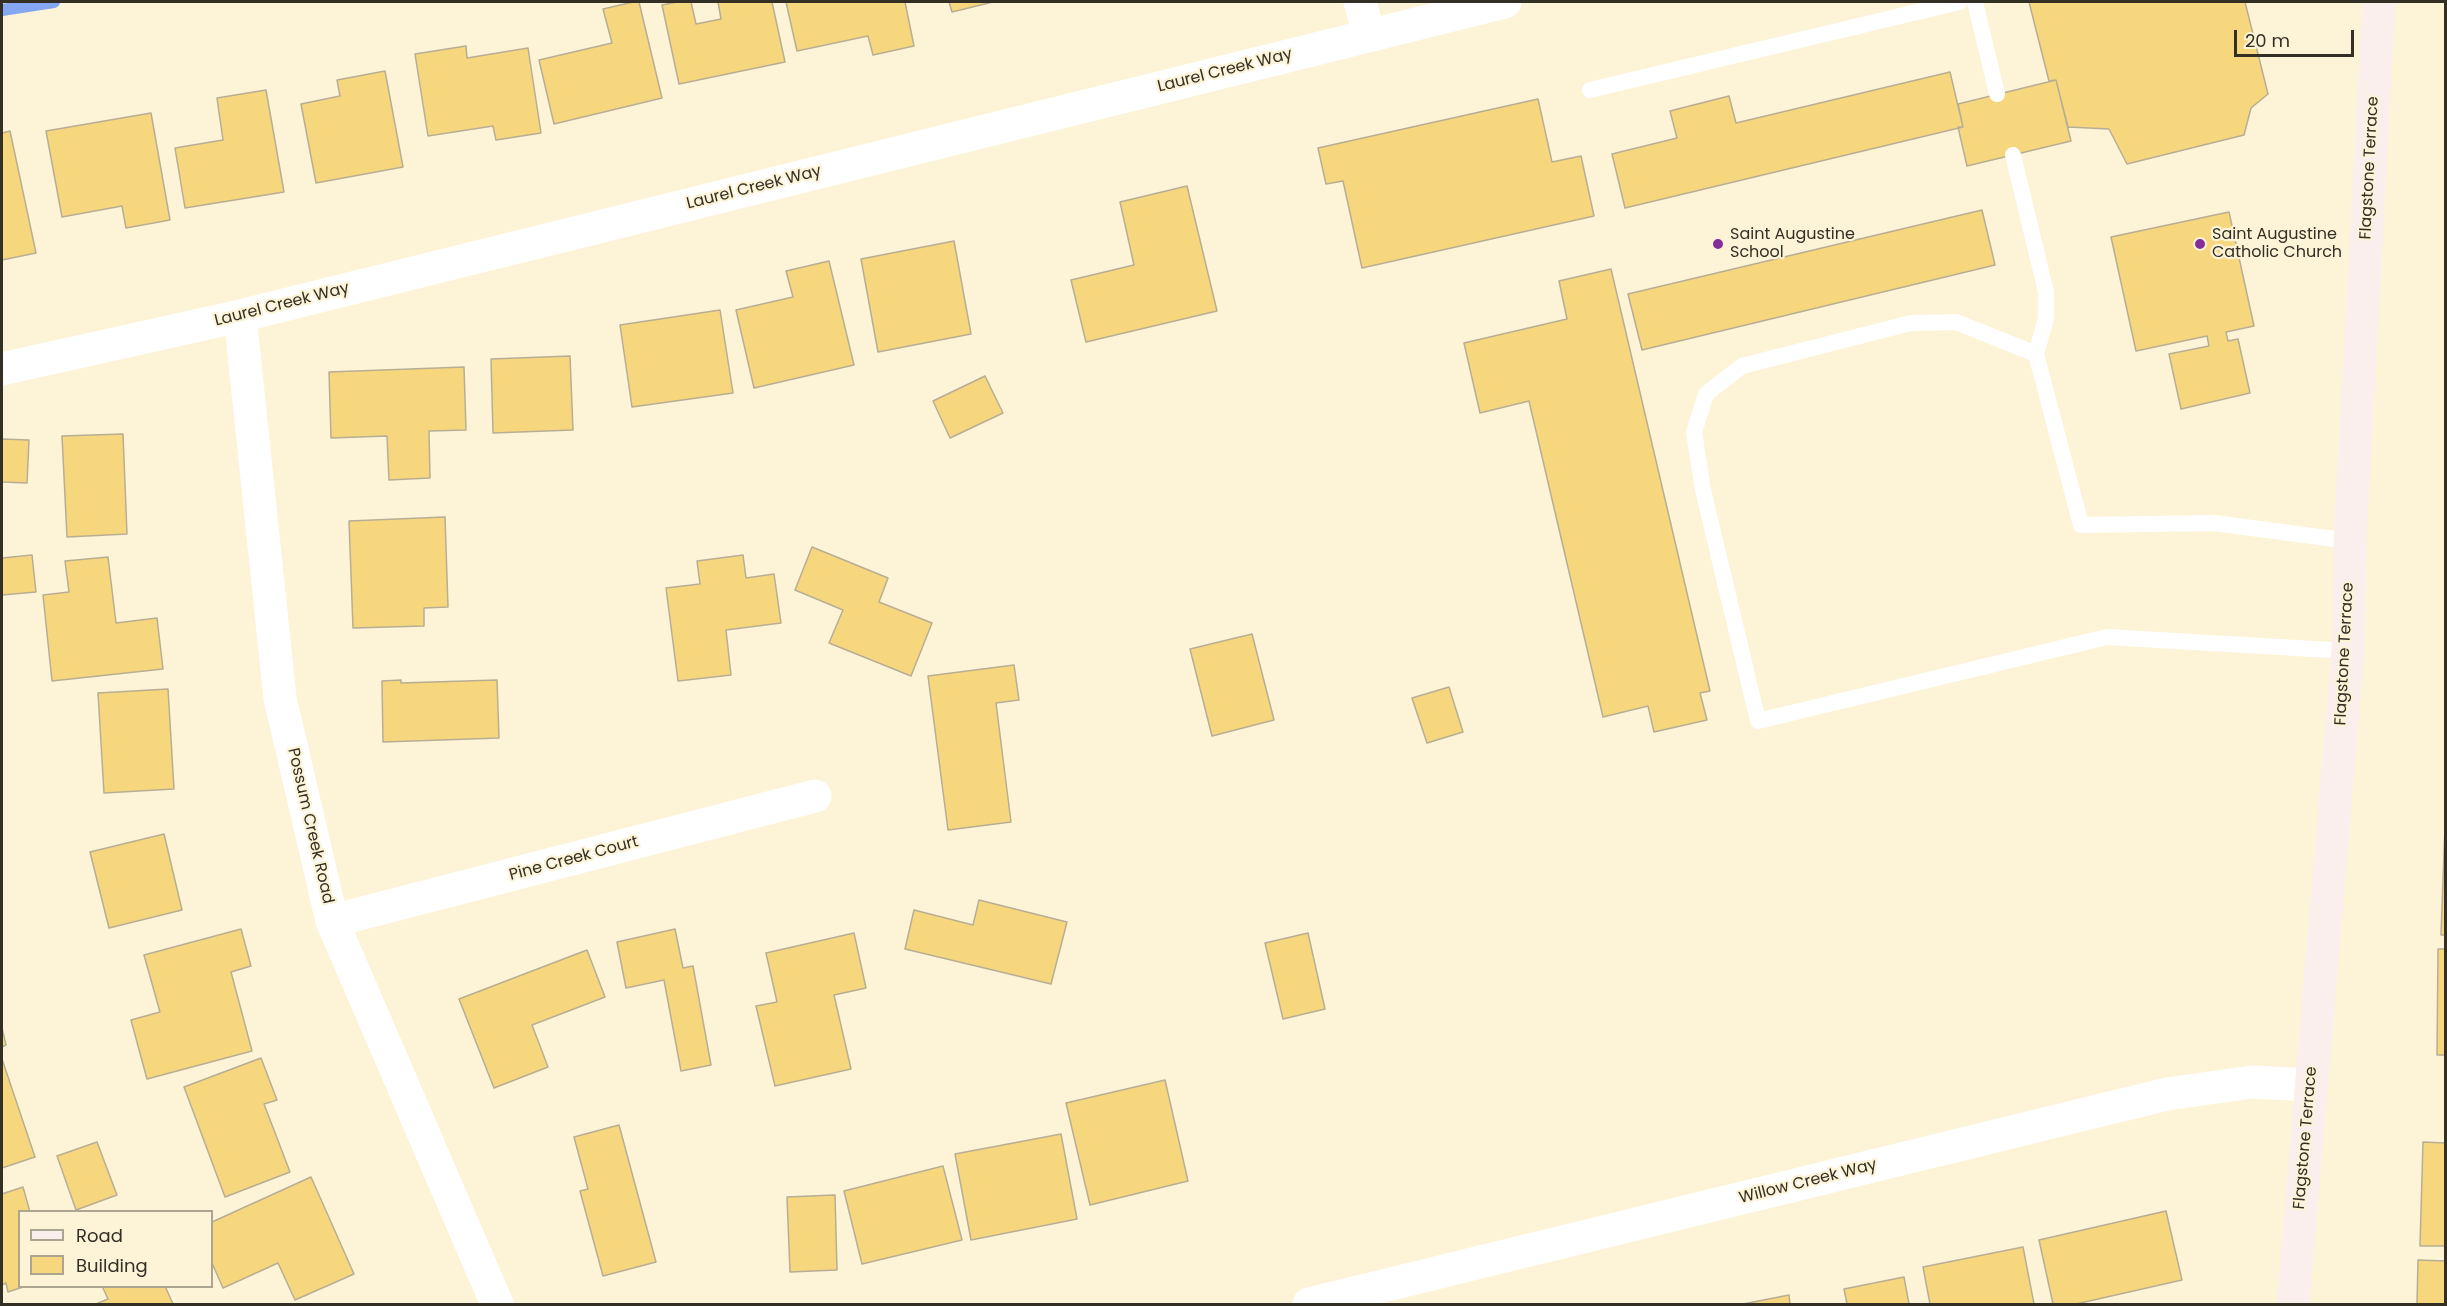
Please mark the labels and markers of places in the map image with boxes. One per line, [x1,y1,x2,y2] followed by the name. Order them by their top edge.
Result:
[1730,225,1855,263] place label: Saint Augustine School
[2212,225,2342,263] place label: Saint Augustine Catholic Church
[1711,237,1725,251] marker: Saint Augustine School
[2193,237,2207,251] marker: Saint Augustine Catholic Church

